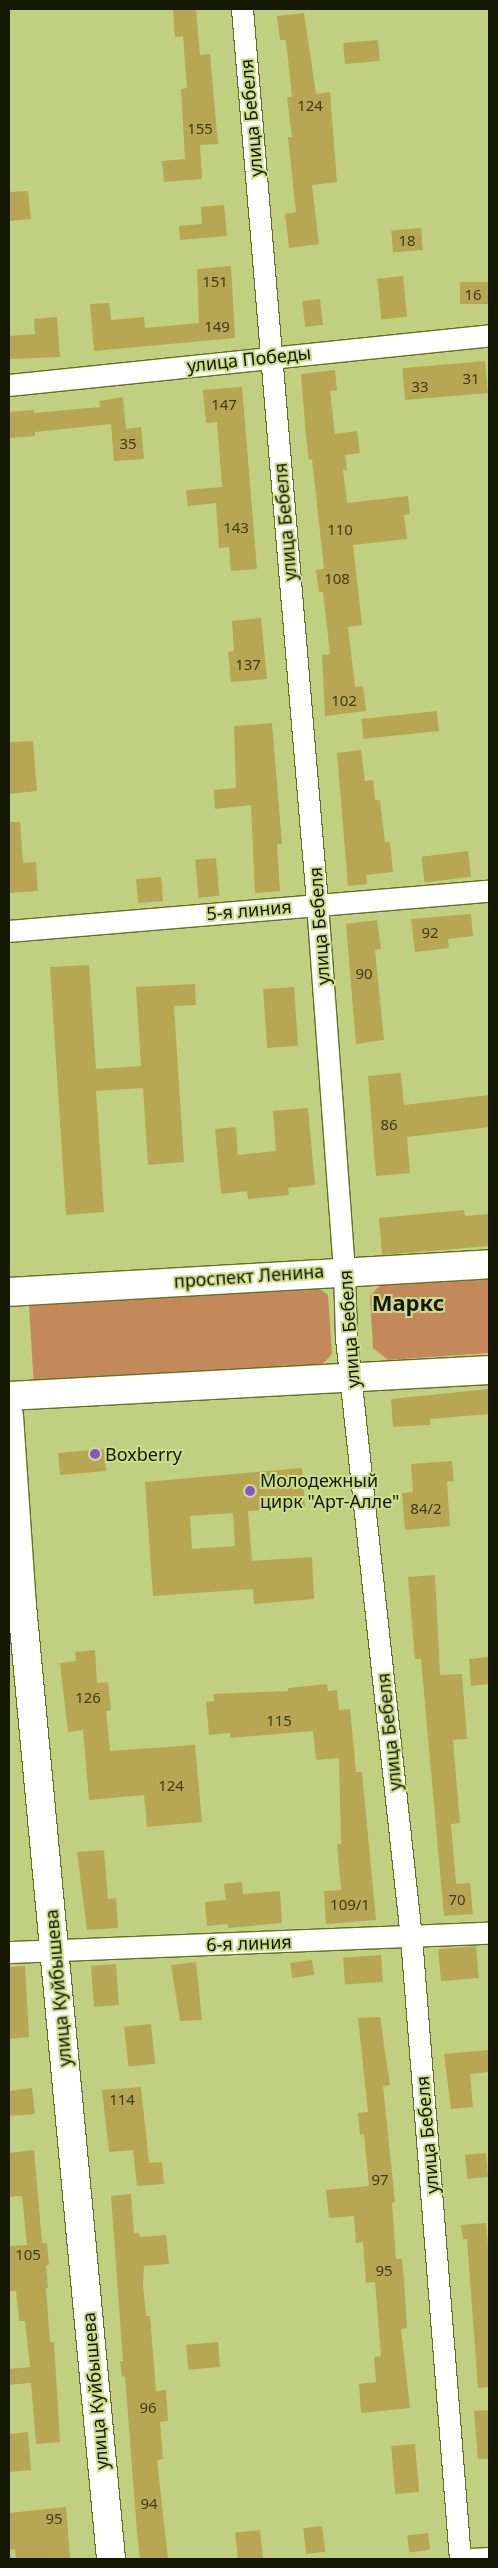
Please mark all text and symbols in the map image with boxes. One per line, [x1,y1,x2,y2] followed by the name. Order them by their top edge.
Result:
[235,58,267,178] street label: улица Бебеля
[297,97,323,115] house number: 124
[187,120,213,138] house number: 155
[398,232,416,250] house number: 18
[202,273,228,291] house number: 151
[464,286,482,304] house number: 16
[204,318,230,336] house number: 149
[186,342,312,376] street label: улица Победы
[462,370,480,388] house number: 31
[411,378,429,396] house number: 33
[211,396,237,414] house number: 147
[119,435,137,453] house number: 35
[269,462,301,582] street label: улица Бебеля
[223,519,249,537] house number: 143
[327,521,353,539] house number: 110
[324,570,350,588] house number: 108
[235,656,261,674] house number: 137
[331,692,357,710] house number: 102
[304,866,334,986] street label: улица Бебеля
[205,896,293,924] street label: 5-я линия
[421,924,439,942] house number: 92
[355,965,373,983] house number: 90
[380,1116,398,1134] house number: 86
[173,1260,325,1292] street label: проспект Ленина
[334,1269,364,1389] street label: улица Бебеля
[372,1290,444,1316] district label: Маркс
[105,1443,182,1465] place label: Boxberry
[89,1448,101,1460] marker: Boxberry
[260,1470,399,1512] place label: Молодежный цирк "Арт-Алле"
[244,1485,256,1497] marker: Молодежный цирк "Арт-Алле"
[410,1500,442,1518] house number: 84/2
[372,1672,406,1792] street label: улица Бебеля
[75,1689,101,1707] house number: 126
[266,1712,292,1730] house number: 115
[158,1777,184,1795] house number: 124
[448,1891,466,1909] house number: 70
[330,1896,370,1914] house number: 109/1
[40,1909,76,2067] street label: улица Куйбышева
[206,1931,292,1955] street label: 6-я линия
[411,2075,443,2195] street label: улица Бебеля
[109,2091,135,2109] house number: 114
[371,2171,389,2189] house number: 97
[15,2246,41,2264] house number: 105
[375,2262,393,2280] house number: 95
[77,2312,113,2470] street label: улица Куйбышева
[139,2399,157,2417] house number: 96
[140,2495,158,2513] house number: 94
[45,2510,63,2528] house number: 95

